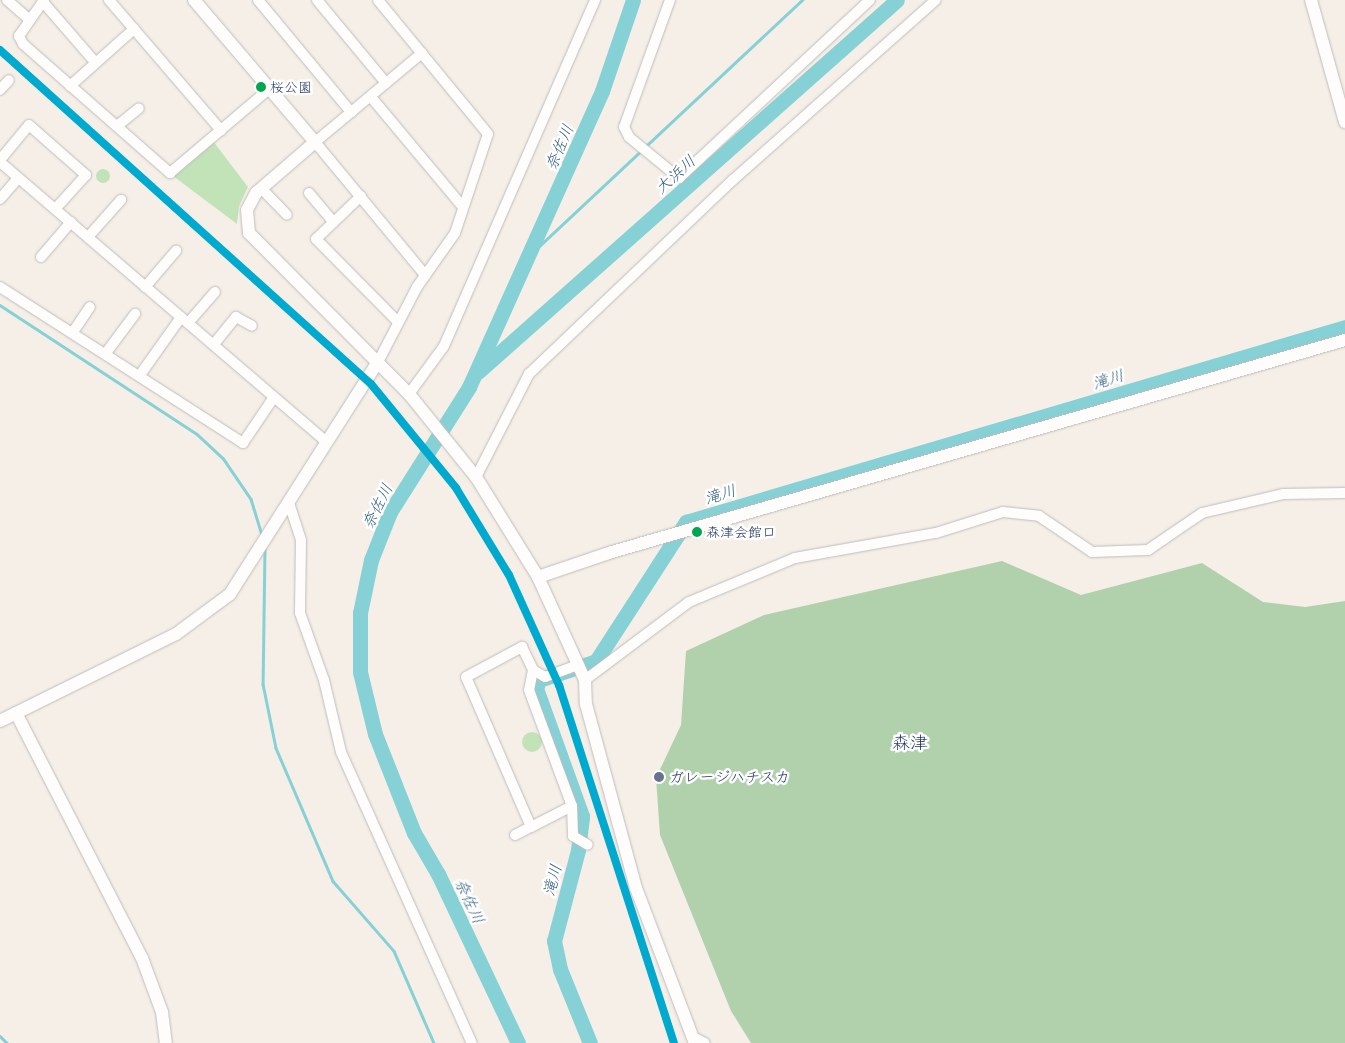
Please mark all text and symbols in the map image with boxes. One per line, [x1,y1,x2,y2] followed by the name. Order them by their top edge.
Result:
[270,79,312,95] place label: 桜公園
[256,82,266,92] marker: 桜公園
[541,121,577,173] water label: 奈佐川
[651,151,699,197] water label: 大浜川
[1090,365,1126,393] water label: 滝川
[358,480,396,532] water label: 奈佐川
[702,480,738,508] water label: 滝川
[706,524,776,540] place label: 森津会館口
[692,527,702,537] marker: 森津会館口
[892,731,928,753] district label: 森津
[669,768,790,786] place label: ガレージハチスカ
[653,771,665,783] marker: ガレージハチスカ
[539,862,565,898] water label: 滝川
[451,875,489,927] water label: 奈佐川

